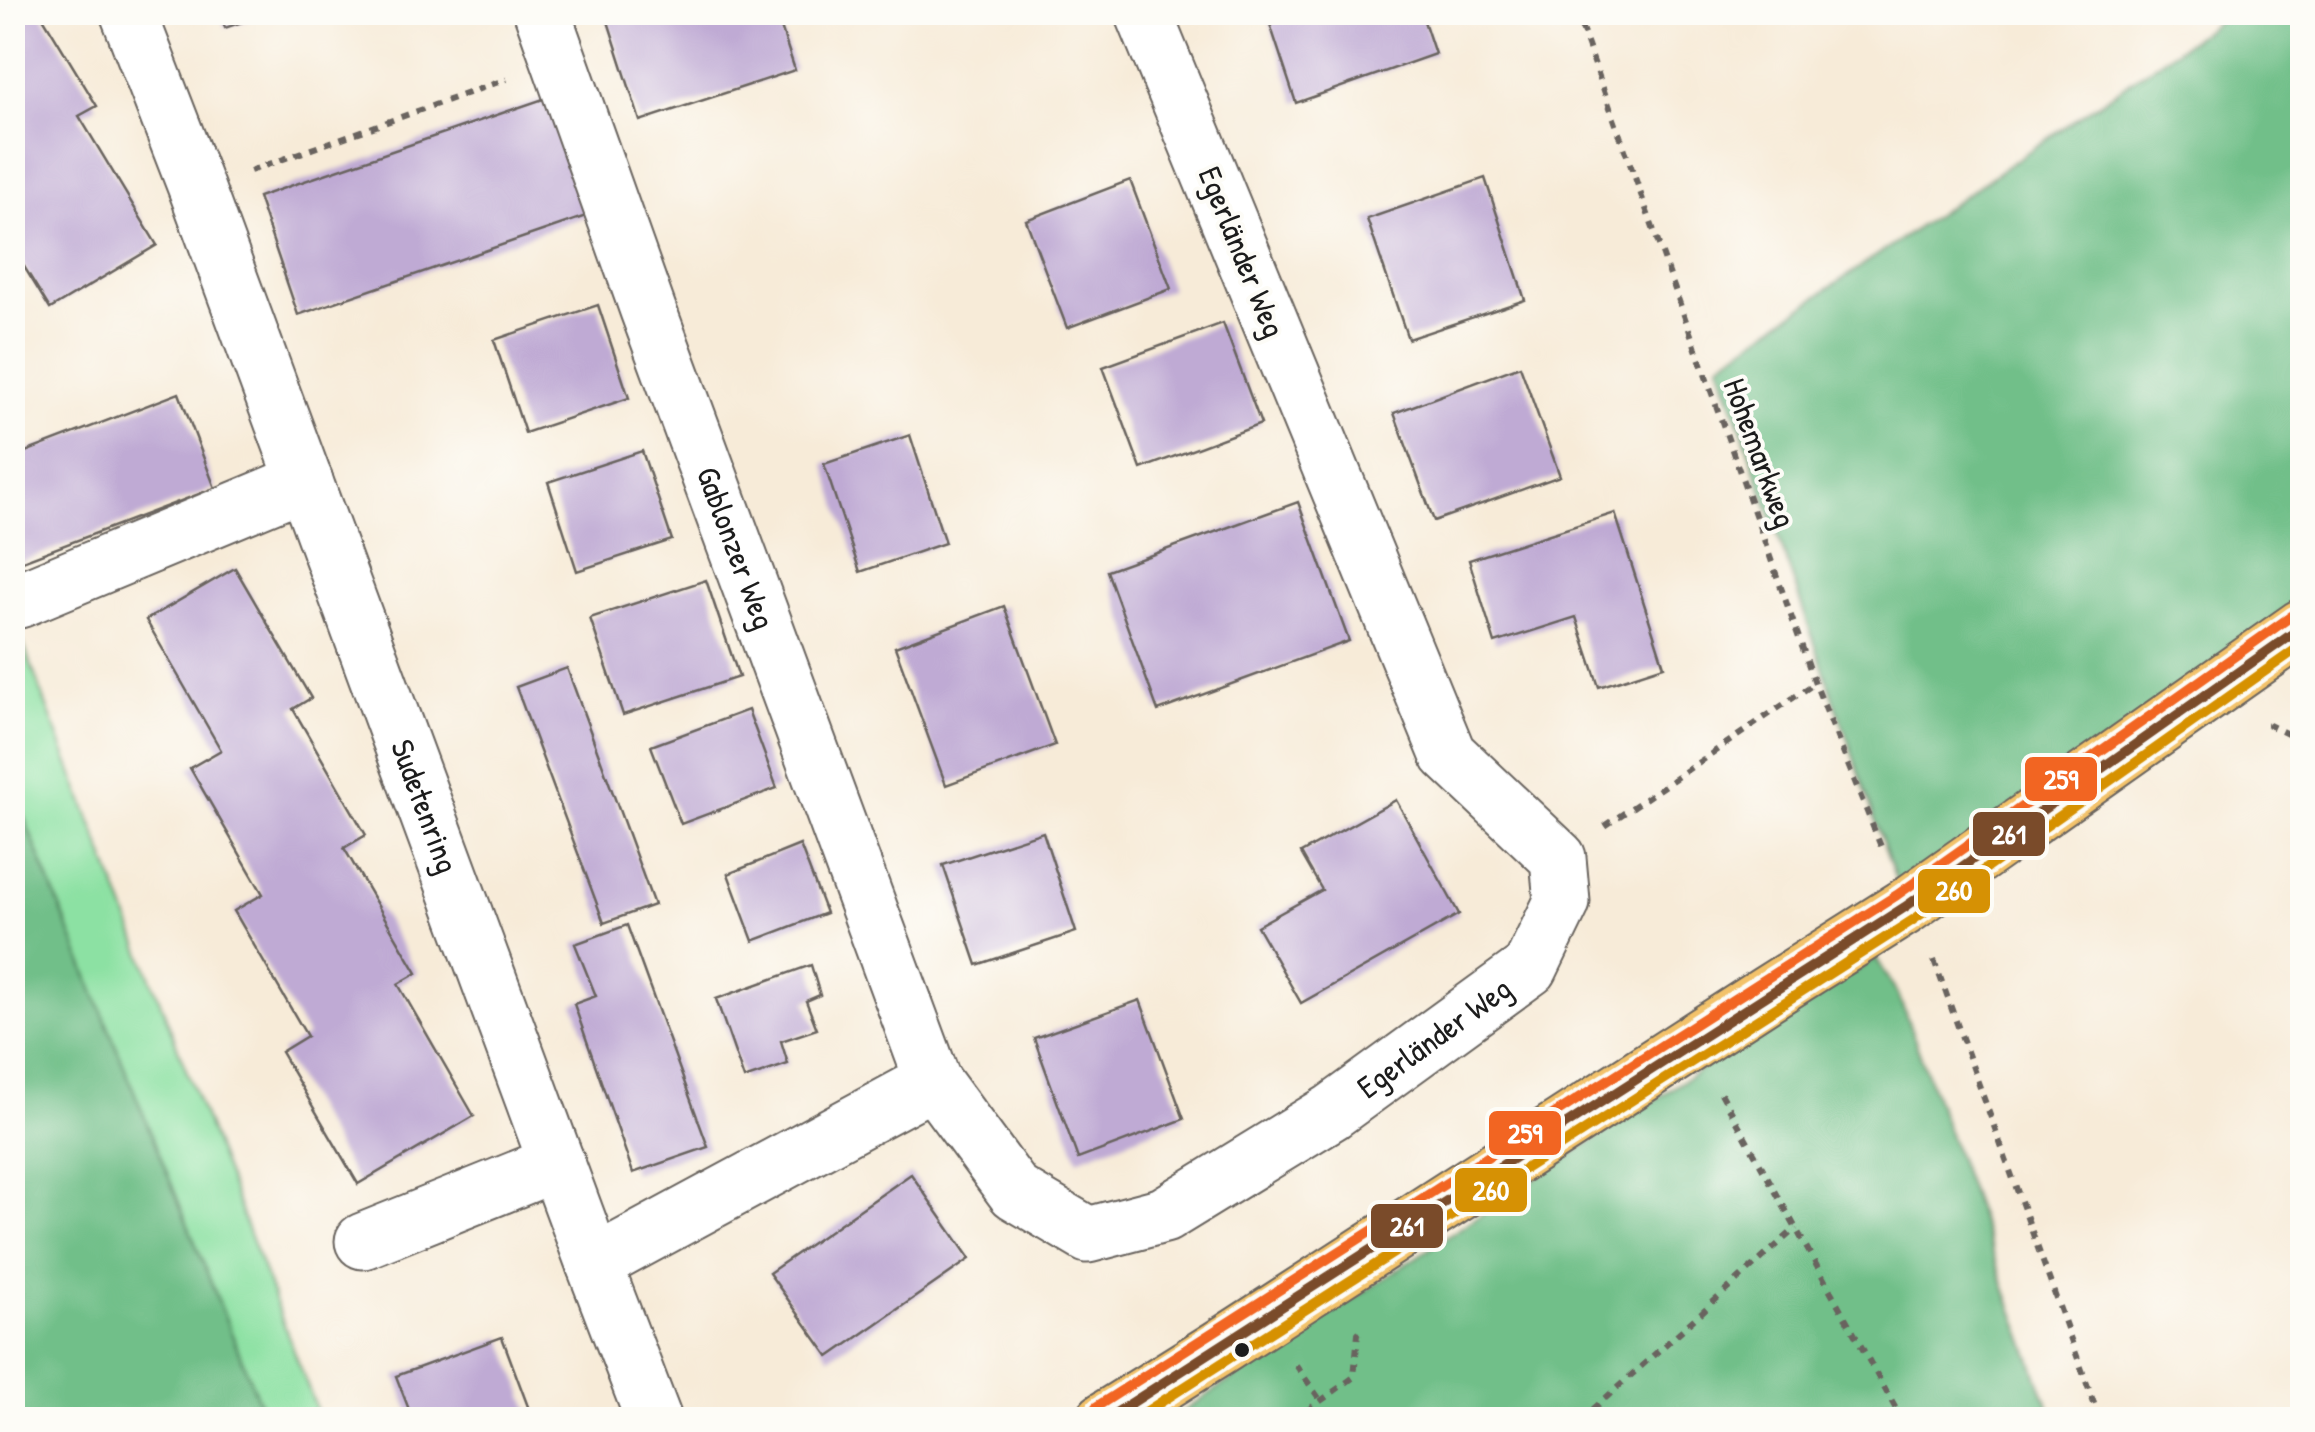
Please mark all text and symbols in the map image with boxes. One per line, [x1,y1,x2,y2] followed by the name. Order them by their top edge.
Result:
[1189,160,1296,344] street label: Egerländer Weg
[1714,372,1807,533] street label: Hohemarkweg
[687,461,786,635] street label: Gablonzer Weg
[381,733,470,879] street label: Sudetenring
[2023,755,2099,803] line badge: 259
[2043,760,2079,798] text: 259
[1971,810,2047,858] line badge: 261
[1992,815,2026,853] text: 261
[1916,867,1992,915] line badge: 260
[1936,871,1973,909] text: 260
[1348,967,1520,1108] street label: Egerländer Weg
[1487,1109,1563,1157] line badge: 259
[1507,1114,1543,1152] text: 259
[1453,1166,1529,1214] line badge: 260
[1473,1171,1510,1209] text: 260
[1369,1202,1445,1250] line badge: 261
[1390,1207,1424,1245] text: 261
[1232,1340,1252,1360] unlabelled marker

